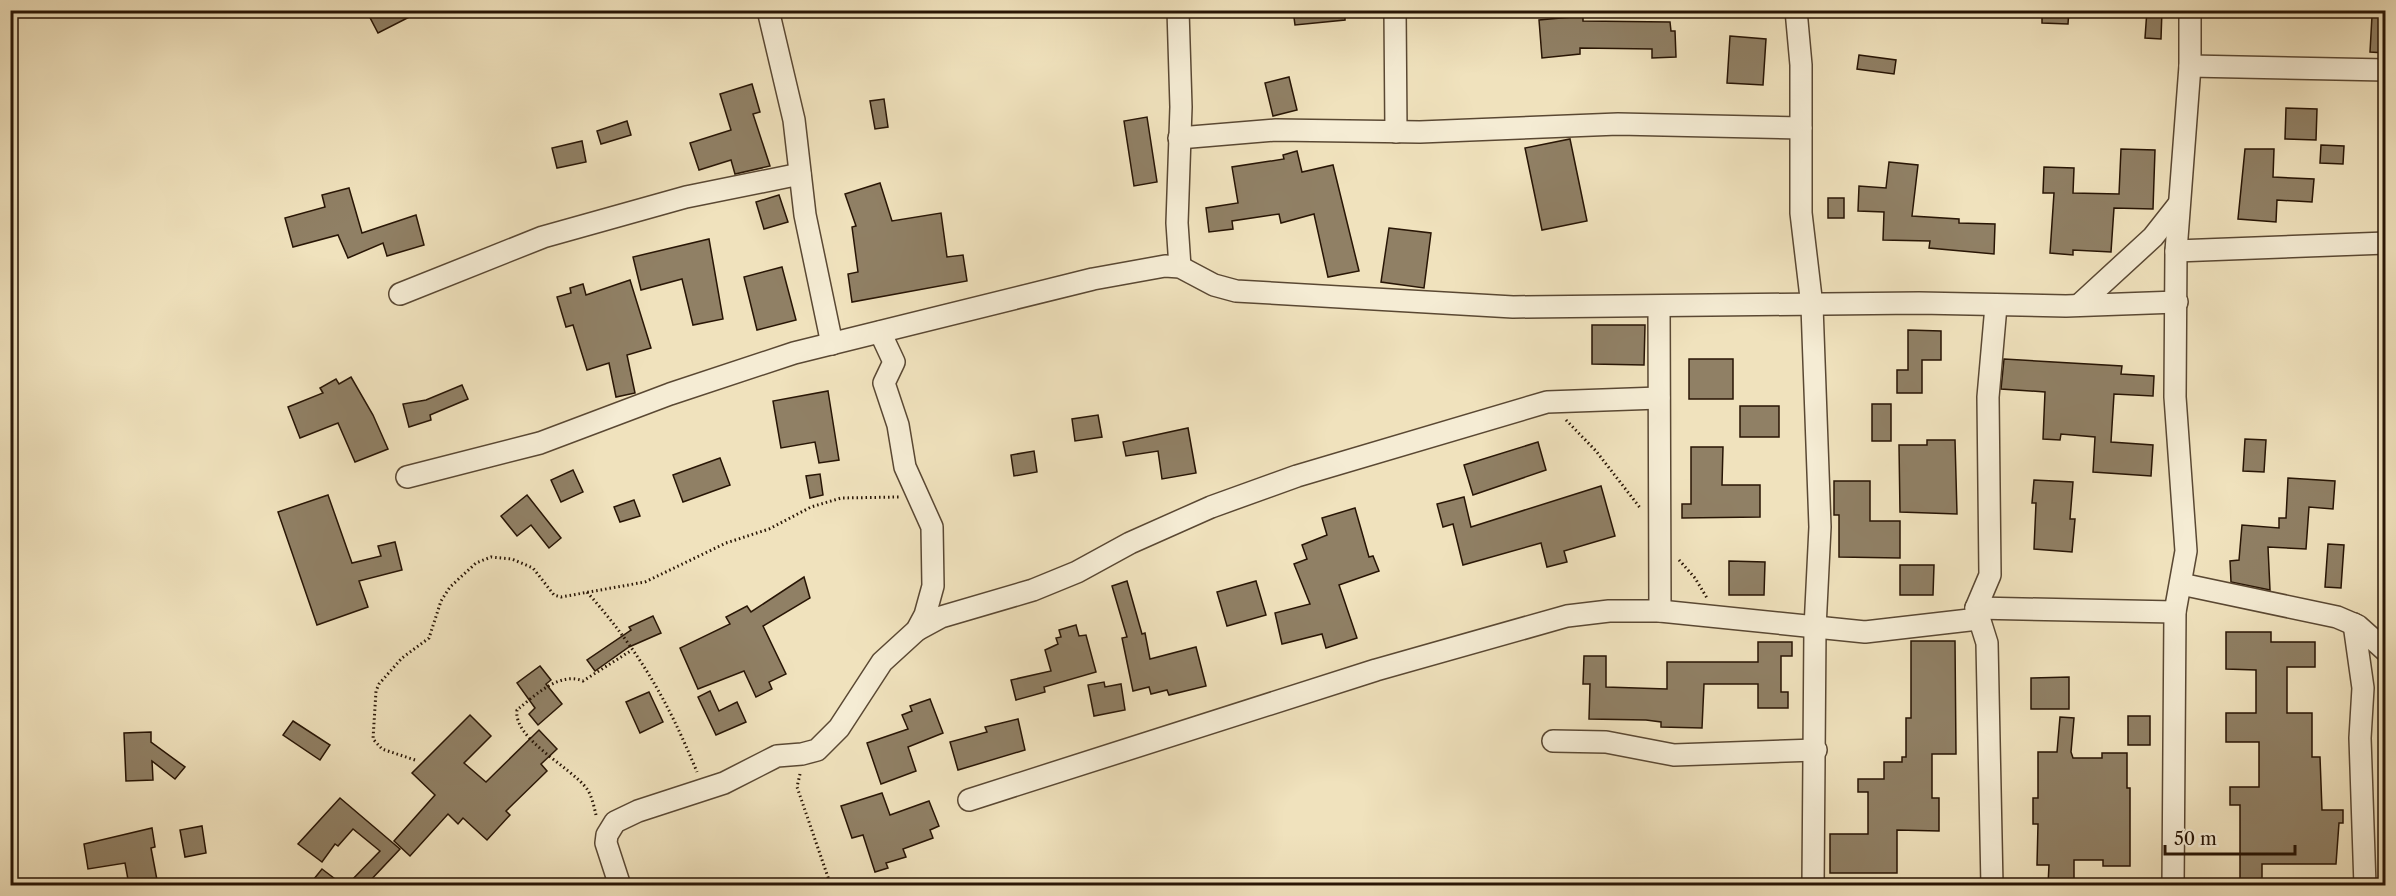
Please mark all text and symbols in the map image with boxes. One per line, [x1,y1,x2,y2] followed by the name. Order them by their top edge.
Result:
[2165,818,2296,856] scale bar
[2174,828,2217,850] text: 50 m

